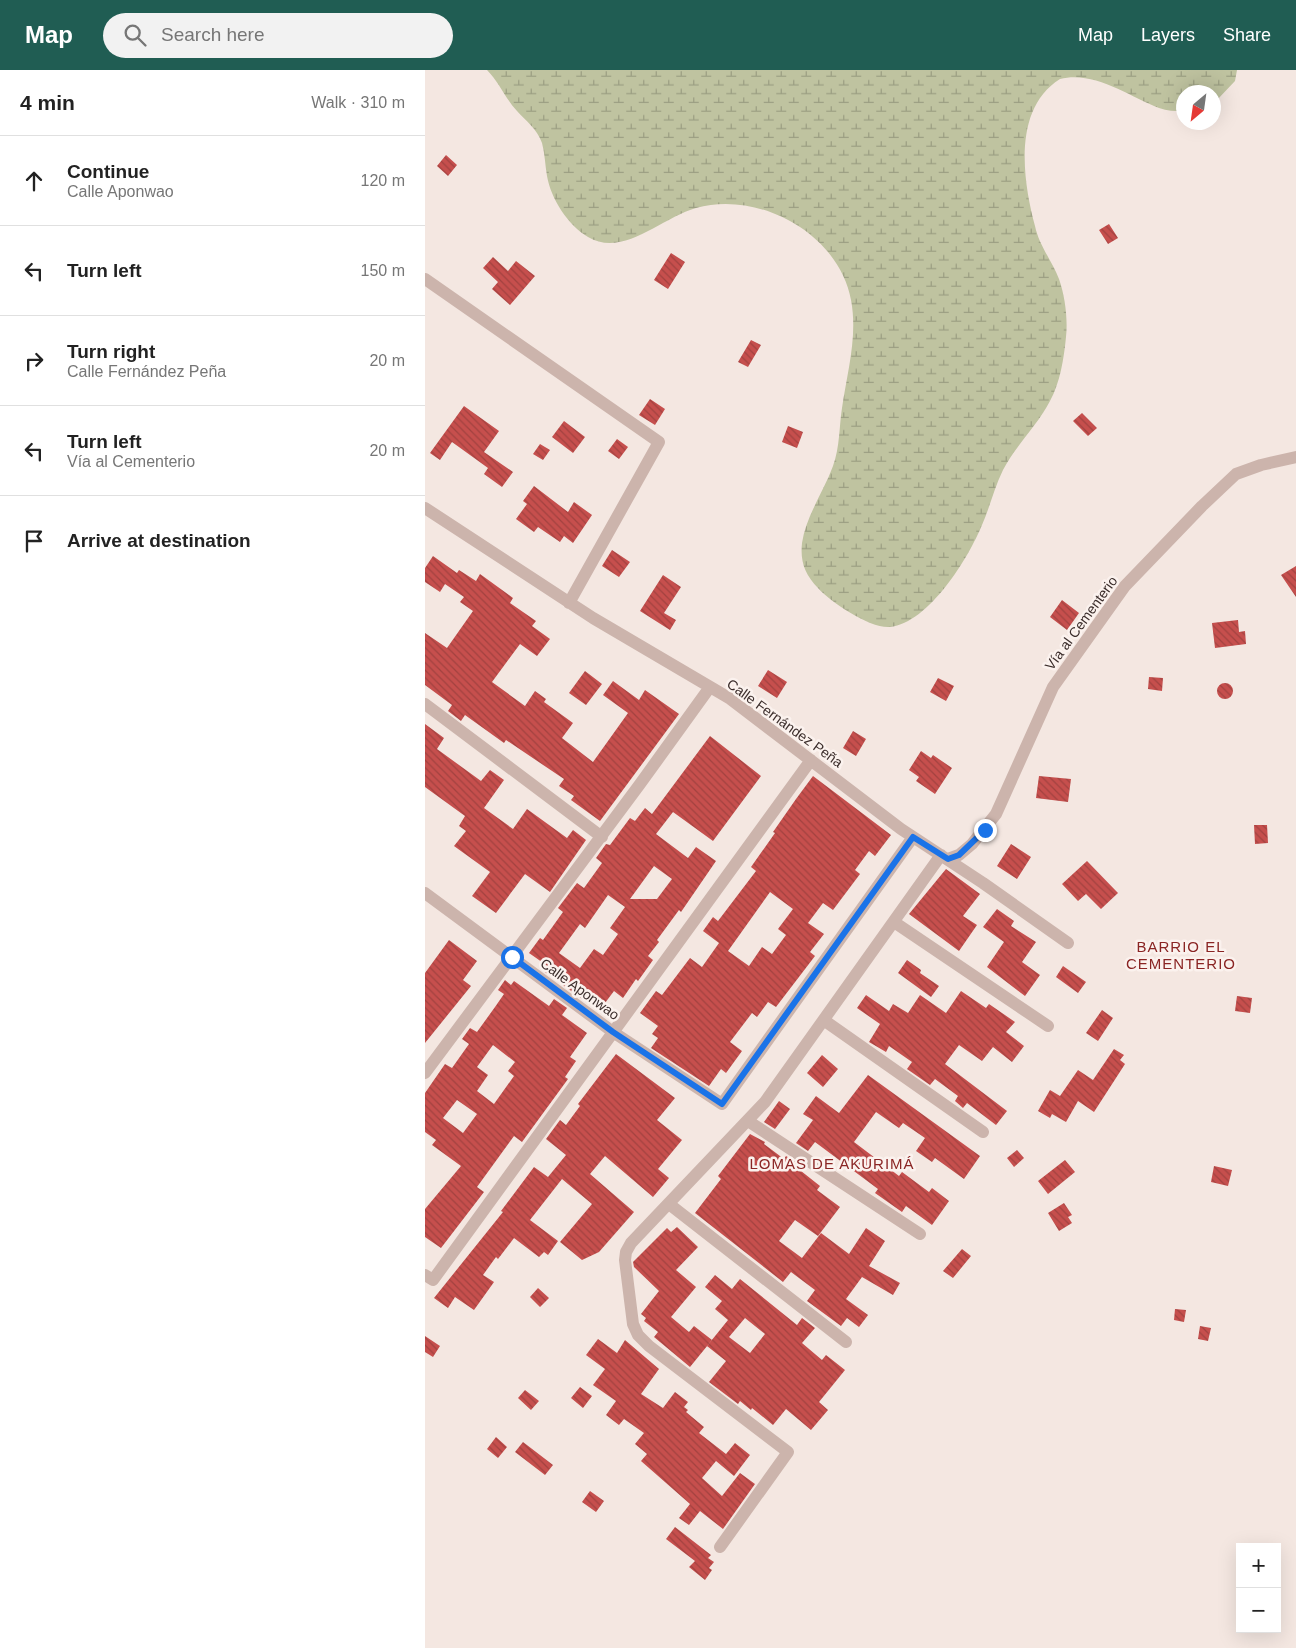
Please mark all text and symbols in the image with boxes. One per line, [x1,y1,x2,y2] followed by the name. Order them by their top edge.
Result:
[103,13,453,58] search box
[25,21,73,48] text: Map
[121,21,149,49] icon: search
[161,24,265,45] text: Search here
[1078,25,1113,45] text: Map
[1141,25,1195,45] text: Layers
[1223,25,1271,45] text: Share
[1176,85,1221,130] north arrow
[20,91,75,114] text: 4 min
[311,94,405,111] text: Walk · 310 m
[67,161,149,182] text: Continue
[20,167,48,195] icon: ahead
[361,172,405,189] text: 120 m
[67,183,174,200] text: Calle Aponwao
[20,257,48,285] icon: left
[67,260,142,281] text: Turn left
[361,262,405,279] text: 150 m
[67,341,155,362] text: Turn right
[20,347,48,375] icon: right
[369,352,405,369] text: 20 m
[67,363,226,380] text: Calle Fernández Peña
[67,431,142,452] text: Turn left
[20,437,48,465] icon: left
[369,442,405,459] text: 20 m
[67,453,195,470] text: Vía al Cementerio
[20,527,48,555] icon: arrive
[67,530,251,551] text: Arrive at destination
[1042,573,1121,673] street label: Vía al Cementerio
[724,676,846,771] street label: Calle Fernández Peña
[974,819,997,842] route end
[1126,938,1236,972] district label: BARRIO EL CEMENTERIO
[501,946,524,969] route start
[538,955,623,1023] street label: Calle Aponwao
[749,1155,915,1172] district label: LOMAS DE AKURIMÁ
[1236,1543,1281,1633] map controls
[1236,1543,1281,1588] button: +
[1236,1588,1281,1633] button: −

